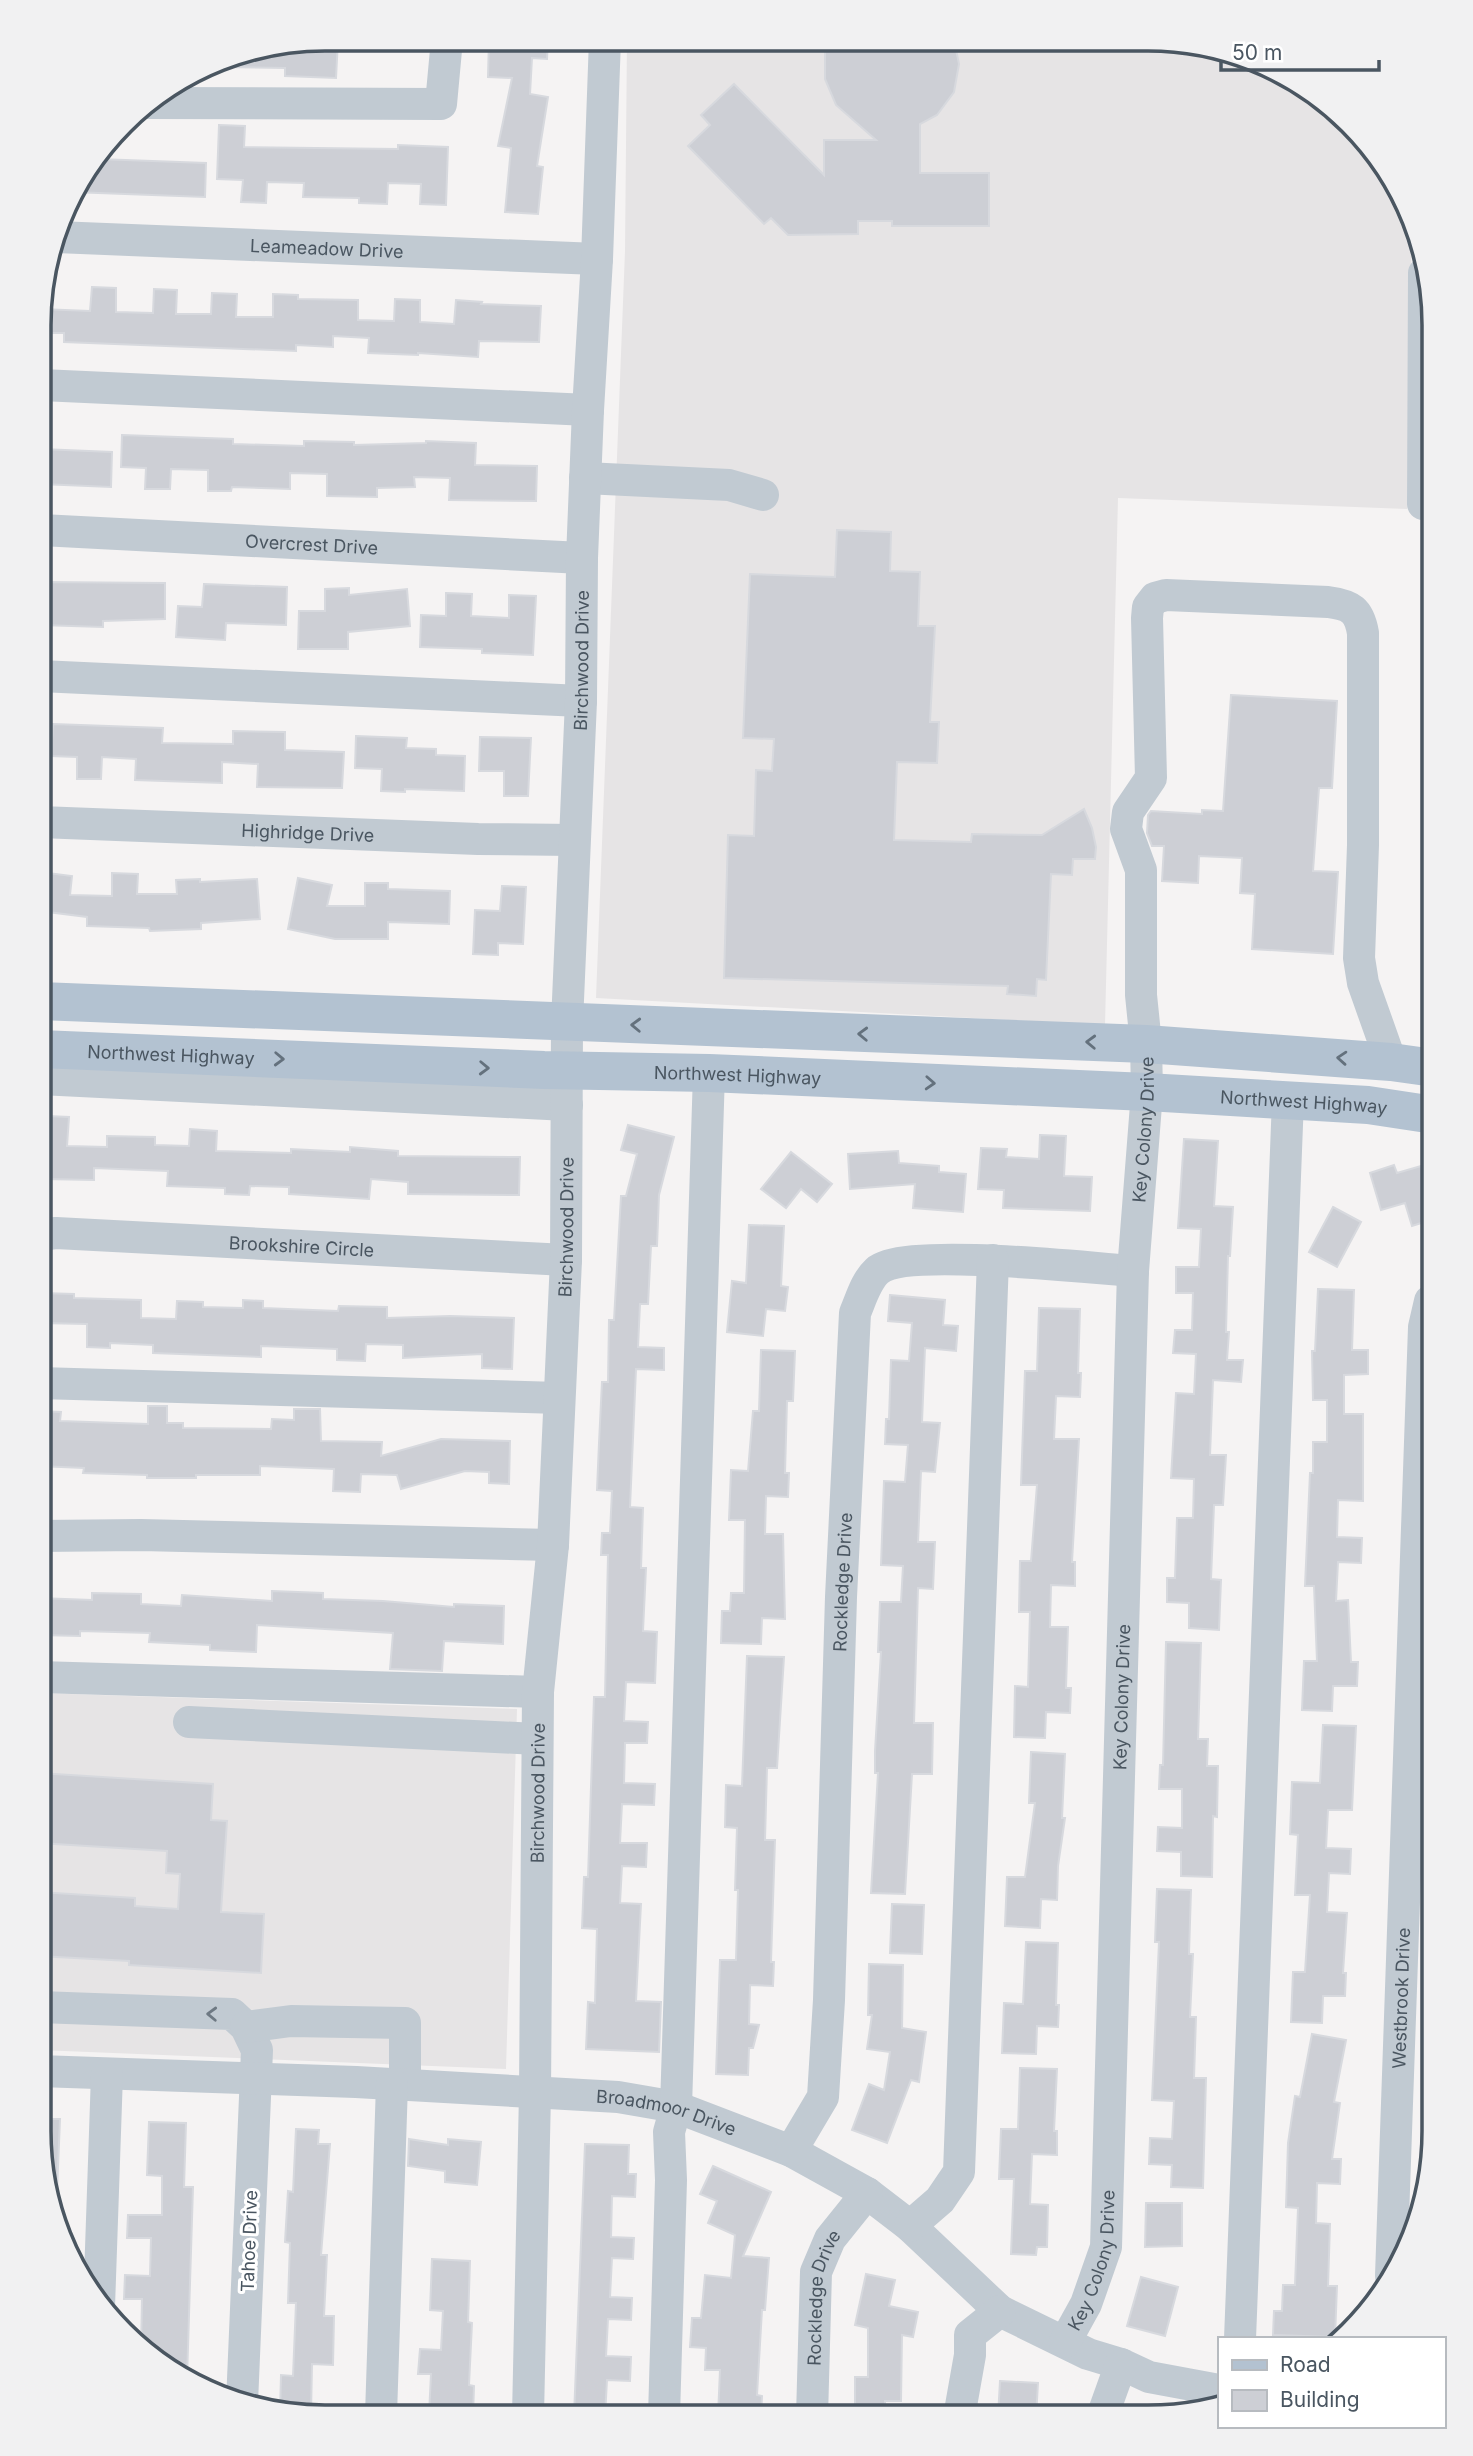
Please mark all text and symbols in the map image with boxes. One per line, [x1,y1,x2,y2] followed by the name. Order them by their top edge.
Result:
[1221,28,1378,72] scale bar
[1232,40,1282,65] text: 50 m
[250,234,404,262] street label: Leameadow Drive
[245,530,379,558] street label: Overcrest Drive
[569,590,592,731] street label: Birchwood Drive
[241,819,375,845] street label: Highridge Drive
[630,1018,641,1033] one-way arrow
[857,1026,868,1041] one-way arrow
[1085,1035,1096,1050] one-way arrow
[87,1040,255,1068] street label: Northwest Highway
[1336,1051,1347,1066] one-way arrow
[274,1052,285,1067] one-way arrow
[1128,1056,1158,1203] street label: Key Colony Drive
[479,1060,490,1075] one-way arrow
[654,1061,822,1088] street label: Northwest Highway
[924,1075,935,1090] one-way arrow
[1220,1086,1389,1118] street label: Northwest Highway
[554,1157,577,1298] street label: Birchwood Drive
[228,1232,375,1260] street label: Brookshire Circle
[829,1512,856,1652] street label: Rockledge Drive
[1109,1624,1134,1770] street label: Key Colony Drive
[526,1723,548,1863] street label: Birchwood Drive
[1388,1927,1414,2069] street label: Westbrook Drive
[206,2006,217,2021] one-way arrow
[596,2085,739,2140] street label: Broadmoor Drive
[237,2190,261,2292] street label: Tahoe Drive
[1063,2190,1118,2334] street label: Key Colony Drive
[803,2225,844,2366] street label: Rockledge Drive
[1218,2337,1445,2428] legend
[1280,2352,1331,2377] text: Road
[1280,2387,1360,2412] text: Building

